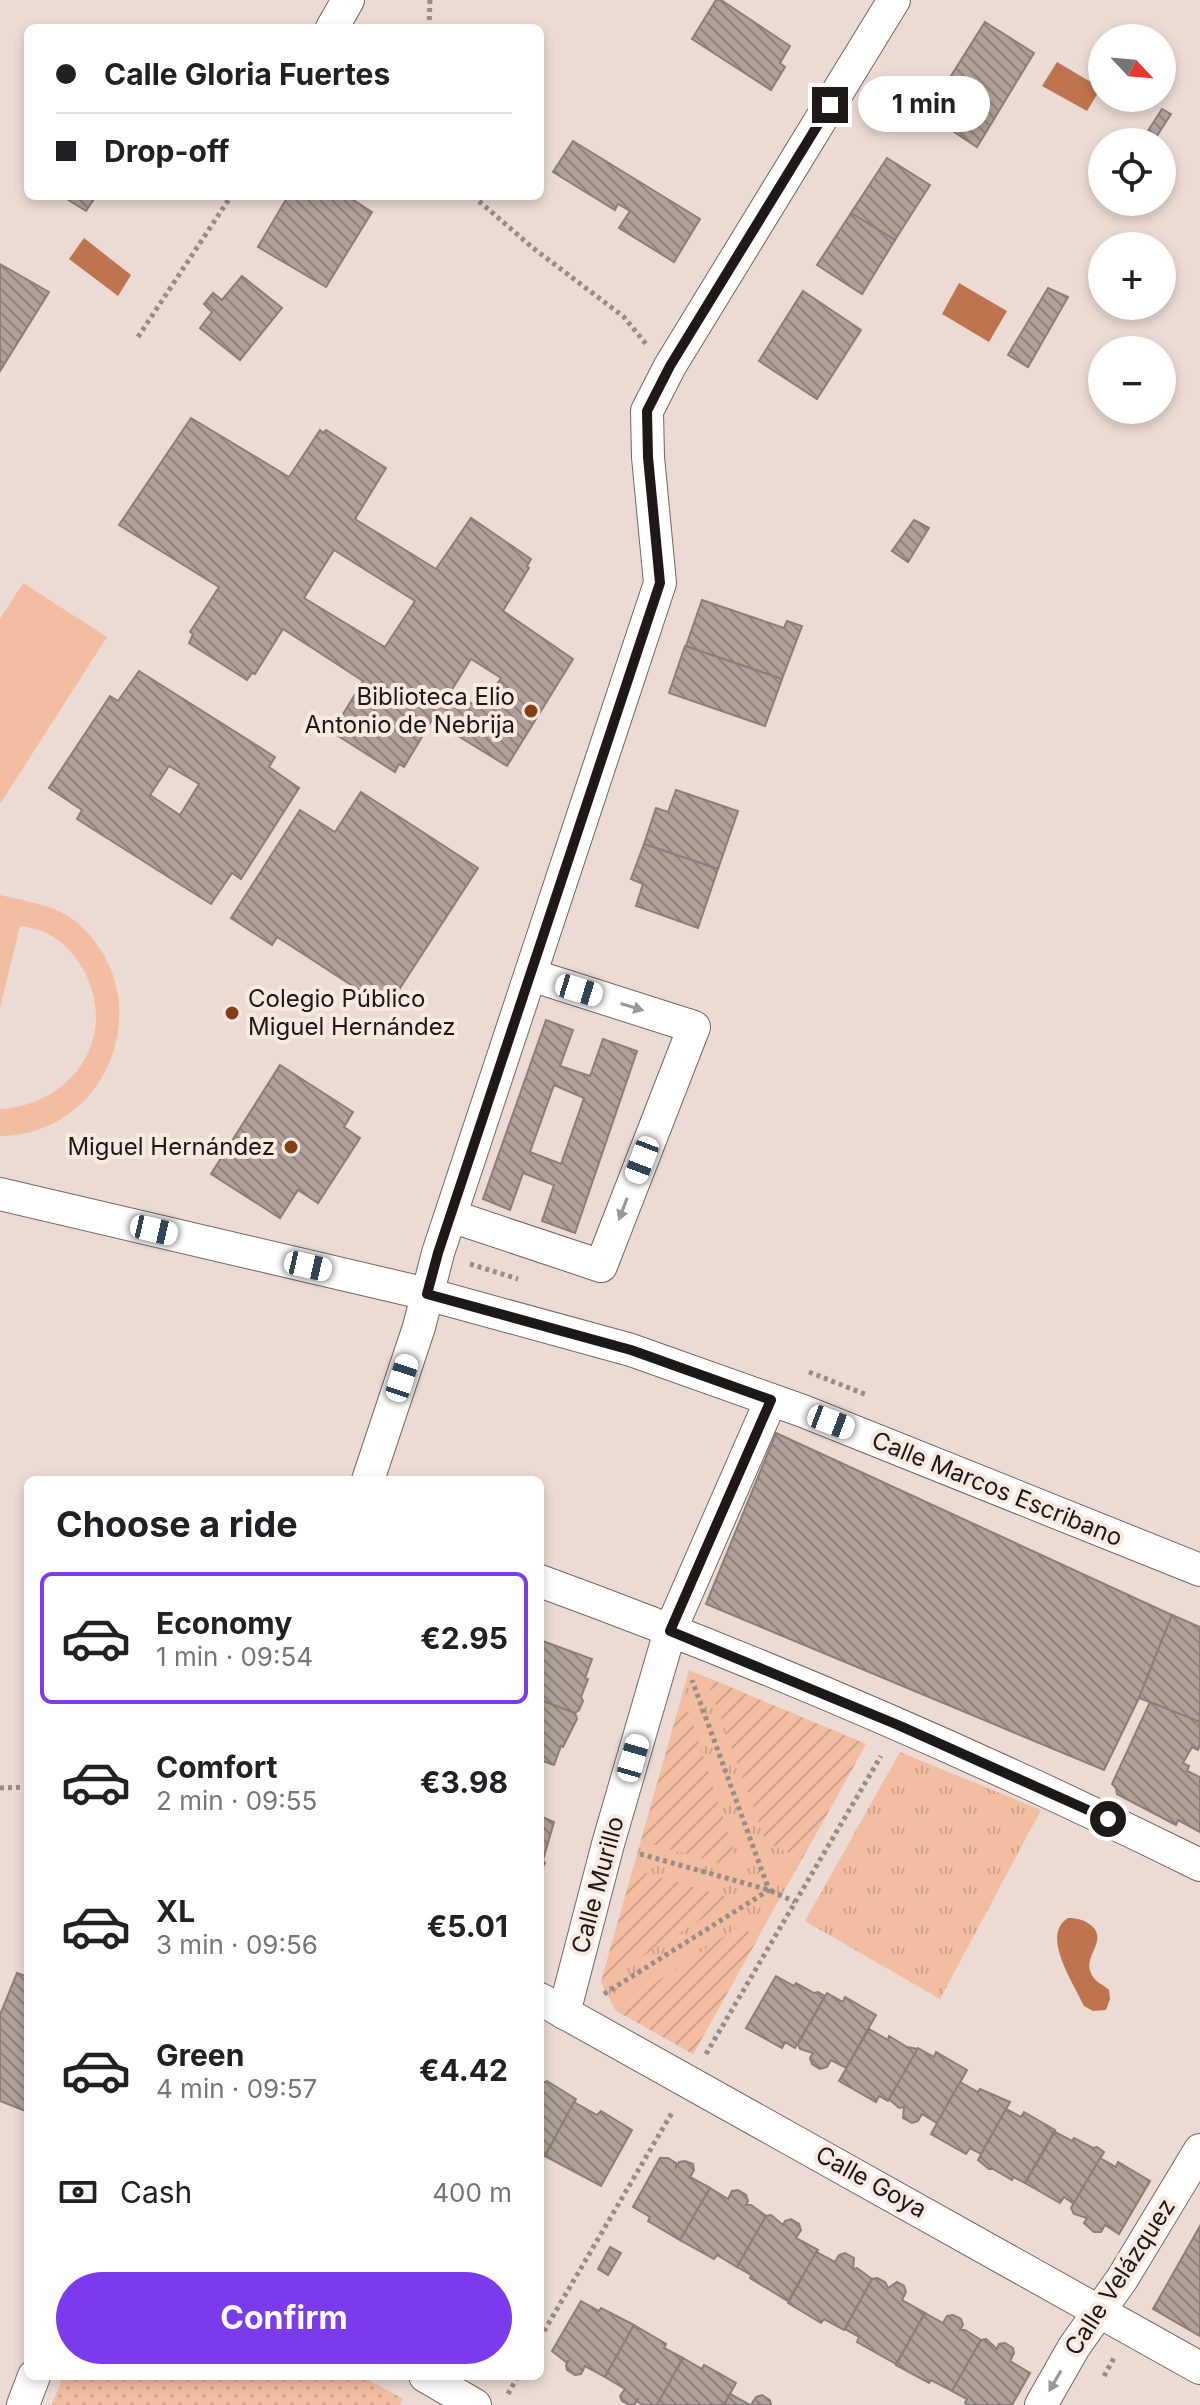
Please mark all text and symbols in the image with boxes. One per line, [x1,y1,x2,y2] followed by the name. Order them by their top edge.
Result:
[1088,24,1176,112] north arrow
[1088,24,1176,424] map controls
[104,56,390,92] text: Calle Gloria Fuertes
[858,77,990,133] callout: 1 min
[812,87,848,123] route end
[892,88,956,119] text: 1 min
[1088,128,1176,216] button: locate
[104,133,230,169] text: Drop-off
[1088,232,1176,320] button: +
[1088,336,1176,424] button: −
[304,682,515,739] place label: Biblioteca Elio Antonio de Nebrija
[522,702,540,720] marker: Biblioteca Elio Antonio de Nebrija
[553,972,605,1008] car
[248,984,456,1041] place label: Colegio Público Miguel Hernández
[621,1001,645,1014] one-way arrow
[223,1004,241,1022] marker: Colegio Público Miguel Hernández
[67,1132,275,1161] place label: Miguel Hernández
[622,1133,662,1187] car
[282,1138,300,1156] marker: Miguel Hernández
[616,1197,629,1221] one-way arrow
[128,1213,180,1247] car
[282,1249,334,1283] car
[383,1351,421,1405] car
[804,1402,858,1442] car
[868,1425,1127,1552] street label: Calle Marcos Escribano
[56,1502,298,1546] text: Choose a ride
[60,1602,132,1674] icon: car
[156,1605,292,1641] text: Economy
[420,1620,508,1656] text: €2.95
[156,1641,313,1672] text: 1 min · 09:54
[615,1732,651,1784] car
[60,1746,132,1818] icon: car
[156,1749,277,1785] text: Comfort
[420,1764,508,1800] text: €3.98
[156,1785,317,1816] text: 2 min · 09:55
[1090,1801,1126,1837] route start
[565,1813,630,1956] street label: Calle Murillo
[60,1890,132,1962] icon: car
[156,1893,195,1929] text: XL
[427,1908,508,1944] text: €5.01
[156,1929,318,1960] text: 3 min · 09:56
[60,2034,132,2106] icon: car
[156,2037,244,2073] text: Green
[419,2052,508,2088] text: €4.42
[156,2073,317,2104] text: 4 min · 09:57
[811,2139,932,2224] street label: Calle Goya
[56,2170,100,2214] icon: cash
[120,2174,192,2210] text: Cash
[432,2177,512,2208] text: 400 m
[1058,2193,1181,2360] street label: Calle Velázquez
[56,2272,512,2364] button: Confirm
[1048,2370,1062,2392] one-way arrow

